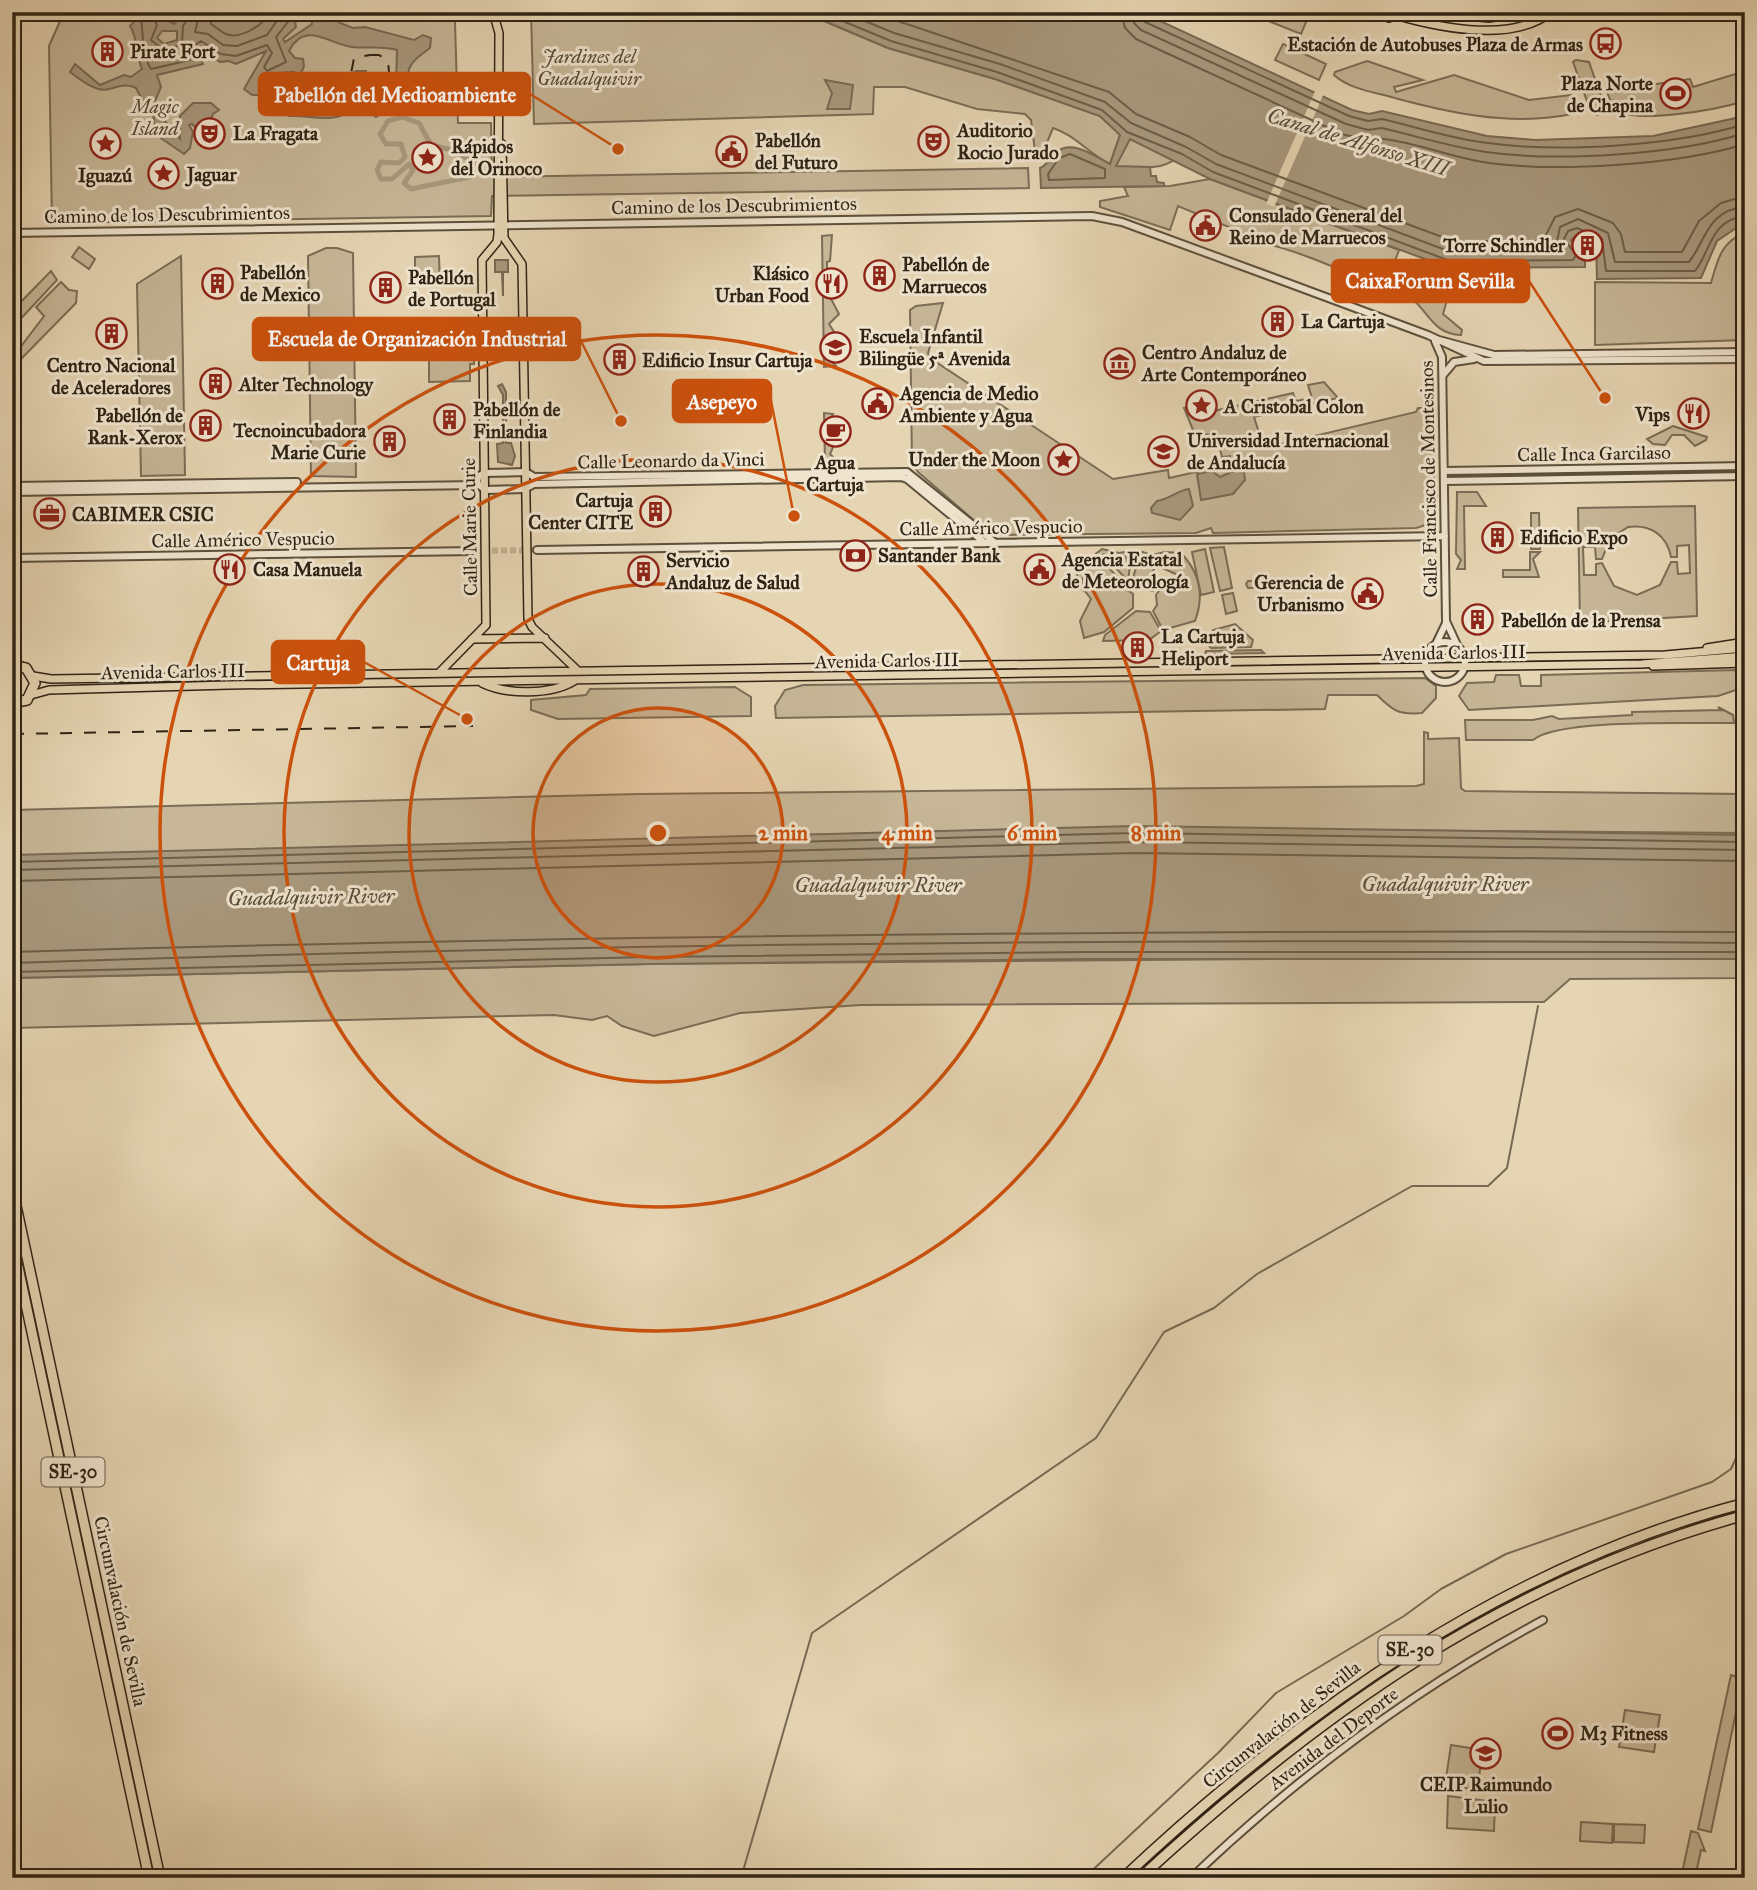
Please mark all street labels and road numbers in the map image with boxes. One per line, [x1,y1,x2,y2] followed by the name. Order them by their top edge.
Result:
[611,192,857,219] street label: Camino de los Descubrimientos
[44,201,290,228] street label: Camino de los Descubrimientos
[1415,360,1442,598] street label: Calle Francisco de Montesinos
[1517,441,1671,466] street label: Calle Inca Garcilaso
[577,447,765,474] street label: Calle Leonardo da Vinci
[457,458,482,596] street label: Calle Marie Curie
[899,514,1083,541] street label: Calle Américo Vespucio
[151,526,335,553] street label: Calle Américo Vespucio
[1381,640,1526,665] street label: Avenida Carlos III
[814,648,959,673] street label: Avenida Carlos III
[100,659,245,684] street label: Avenida Carlos III
[42,1457,104,1486] road number: SE-30
[89,1514,152,1709] street label: Circunvalación de Sevilla
[1378,1636,1442,1665] road number: SE-30
[1198,1655,1366,1793] street label: Circunvalación de Sevilla
[1263,1682,1403,1795] street label: Avenida del Deporte

